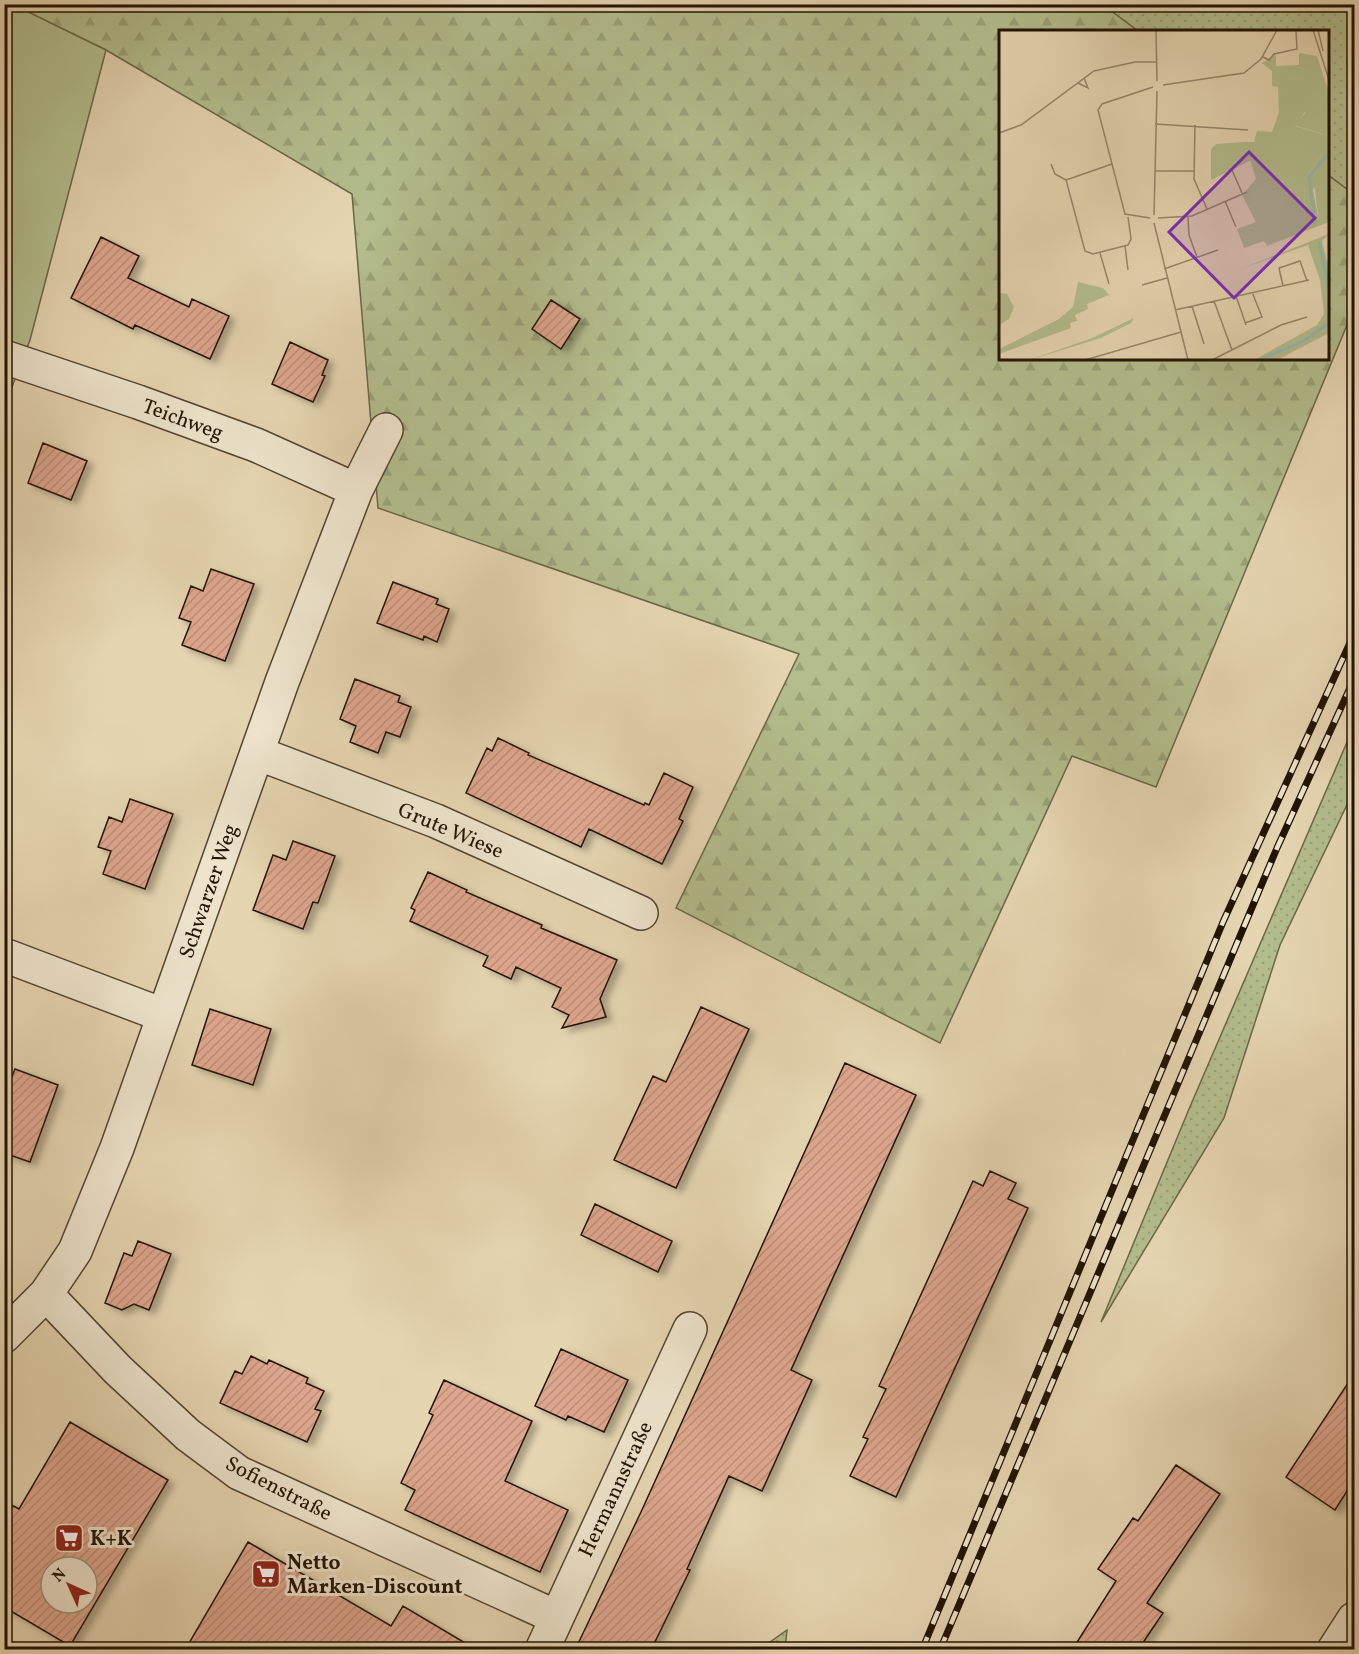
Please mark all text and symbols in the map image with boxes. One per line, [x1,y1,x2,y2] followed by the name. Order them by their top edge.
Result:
[999,30,1329,360] inset map
[138,392,227,448] street label: Teichweg
[393,796,508,867] street label: Grute Wiese
[173,820,246,963] street label: Schwarzer Weg
[572,1417,661,1562] street label: Hermannstraße
[220,1450,337,1529] street label: Sofienstraße
[53,1522,85,1554] supermarket icon: K+K
[90,1525,132,1554] place label: K+K
[287,1549,462,1602] place label: Netto Marken-Discount
[39,1555,99,1615] north arrow
[250,1558,282,1590] supermarket icon: Netto Marken-Discount
[48,1564,72,1588] text: N

